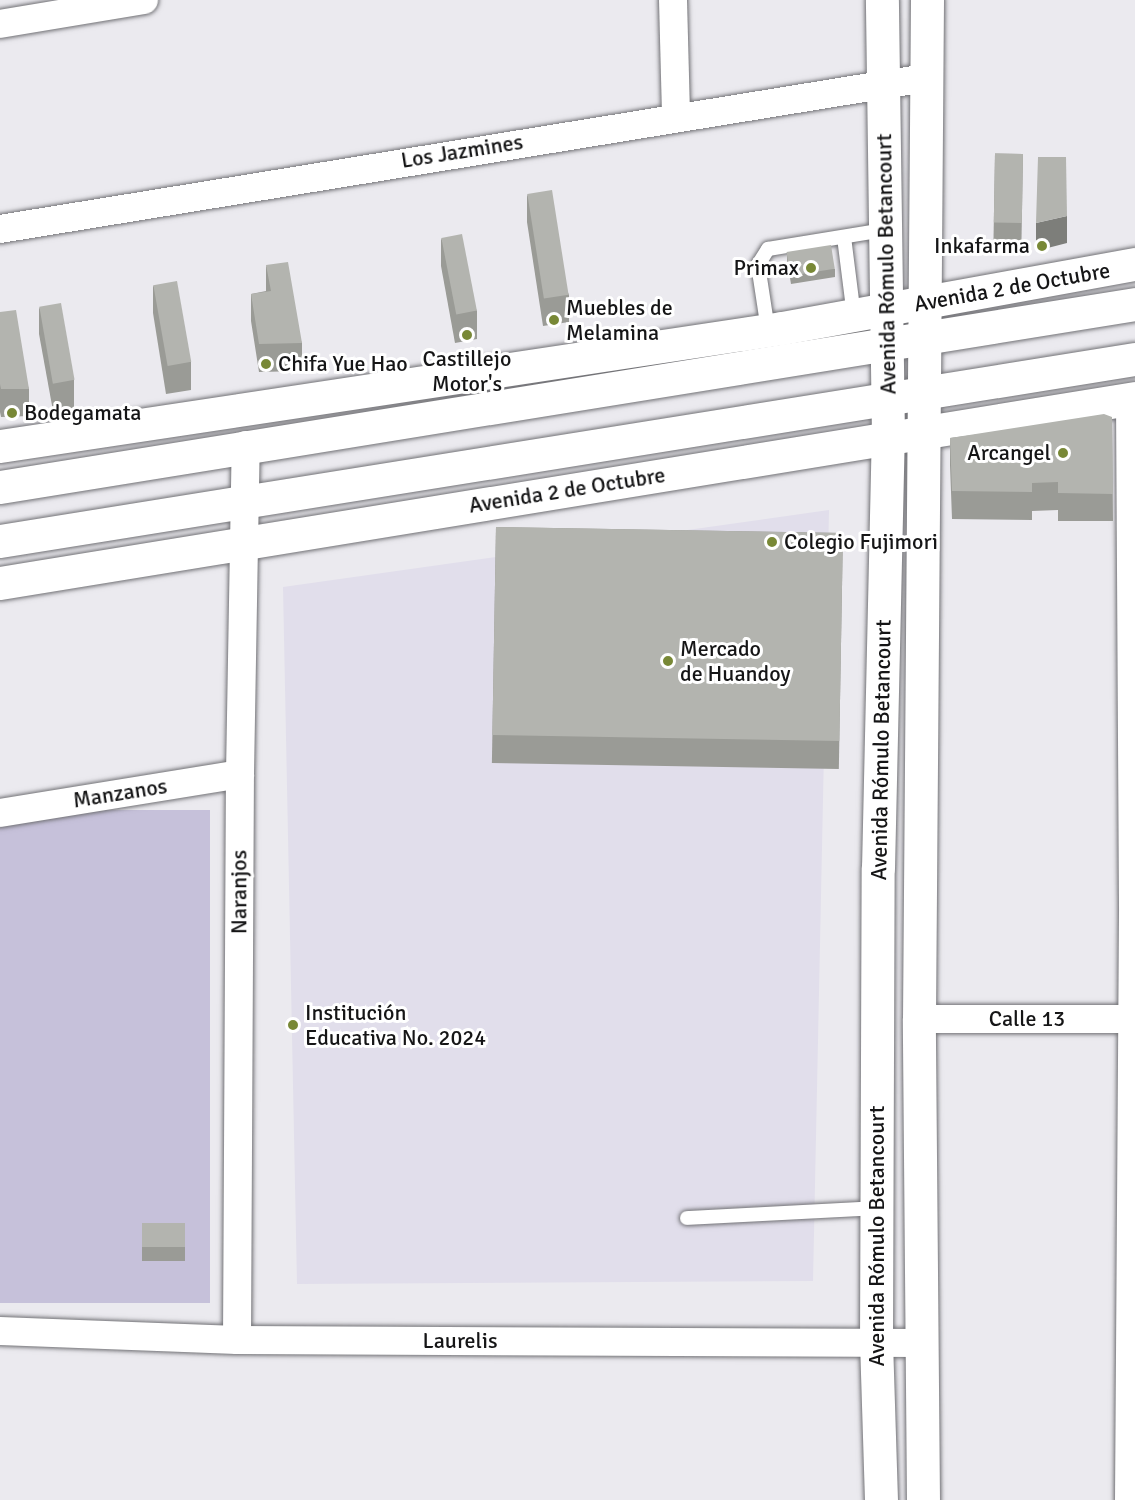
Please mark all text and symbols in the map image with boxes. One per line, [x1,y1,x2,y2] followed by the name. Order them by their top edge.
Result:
[399,128,525,174] street label: Los Jazmines
[871,133,901,395] street label: Avenida Rómulo Betancourt
[934,233,1030,259] place label: Inkafarma
[1035,239,1049,253] marker: Inkafarma
[734,255,799,281] place label: Primax
[912,257,1112,317] street label: Avenida 2 de Octubre
[804,261,818,275] marker: Primax
[566,294,673,346] place label: Muebles de Melamina
[547,313,561,327] marker: Muebles de Melamina
[460,328,474,342] marker: Castillejo Motor's
[423,345,511,396] place label: Castillejo Motor's
[278,351,408,377] place label: Chifa Yue Hao
[259,357,273,371] marker: Chifa Yue Hao
[24,400,141,426] place label: Bodegamata
[5,406,19,420] marker: Bodegamata
[967,440,1051,466] place label: Arcangel
[1056,446,1070,460] marker: Arcangel
[467,461,667,519] street label: Avenida 2 de Octubre
[784,529,938,555] place label: Colegio Fujimori
[765,535,779,549] marker: Colegio Fujimori
[866,619,896,881] street label: Avenida Rómulo Betancourt
[680,635,791,686] place label: Mercado de Huandoy
[661,654,675,668] marker: Mercado de Huandoy
[71,773,169,813] street label: Manzanos
[226,850,252,934] street label: Naranjos
[305,999,486,1050] place label: Institución Educativa No. 2024
[989,1006,1065,1032] street label: Calle 13
[286,1018,300,1032] marker: Institución Educativa No. 2024
[864,1105,890,1367] street label: Avenida Rómulo Betancourt
[422,1328,498,1354] street label: Laurelis

